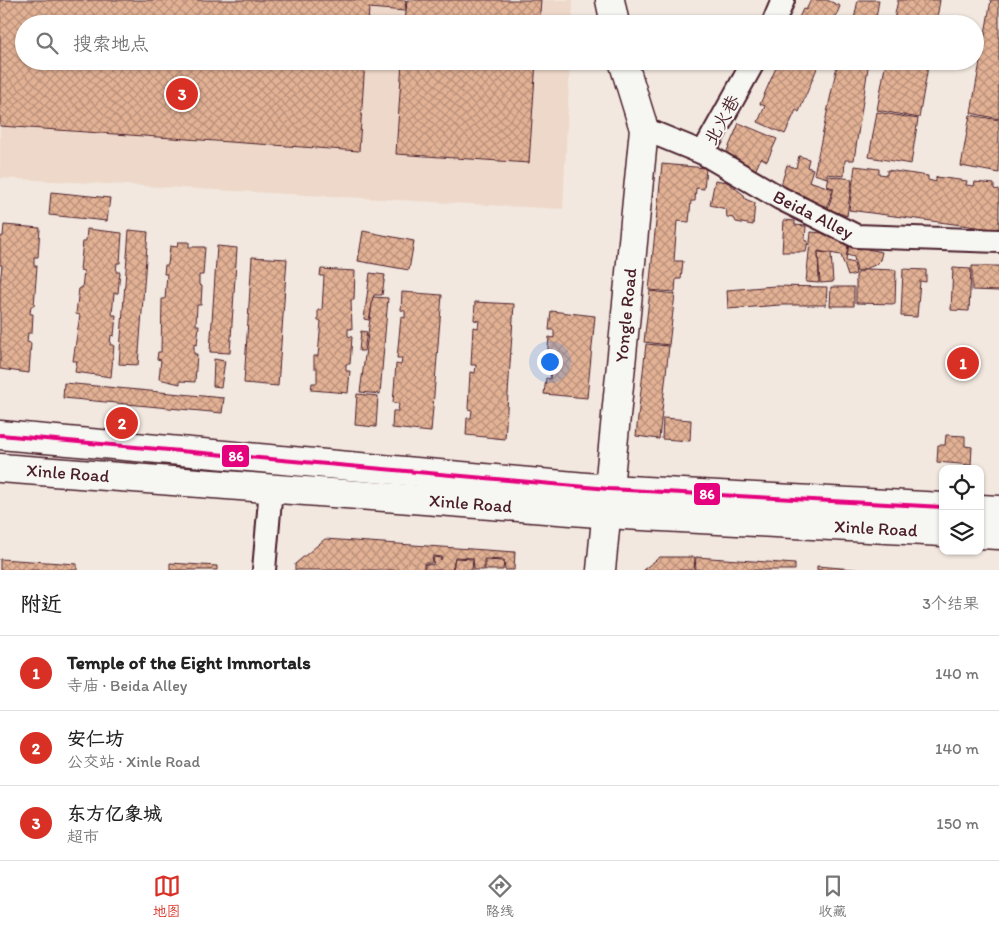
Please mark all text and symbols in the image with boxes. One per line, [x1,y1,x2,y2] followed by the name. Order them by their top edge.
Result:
[15,15,984,70] search box
[33,29,61,57] icon: search
[73,32,149,55] text: 搜索地点
[166,75,198,113] pin: 3
[699,91,745,149] street label: 北火巷
[769,185,858,244] street label: Beida Alley
[610,267,641,363] street label: Yongle Road
[947,344,979,382] pin: 1
[537,349,563,375] your location
[106,404,138,442] pin: 2
[221,444,250,468] line badge: 86
[228,448,244,465] text: 86
[25,459,110,487] street label: Xinle Road
[939,465,984,555] map controls
[939,465,984,510] button: locate
[693,482,721,506] line badge: 86
[699,486,715,503] text: 86
[428,489,513,518] street label: Xinle Road
[939,510,984,555] button: layers
[834,515,918,542] street label: Xinle Road
[20,591,62,616] text: 附近
[922,594,979,613] text: 3个结果
[67,651,311,674] text: Temple of the Eight Immortals
[32,664,40,683] text: 1
[935,664,979,683] text: 140 m
[67,676,187,695] text: 寺庙 · Beida Alley
[67,727,124,750] text: 安仁坊
[32,739,40,758] text: 2
[935,739,979,758] text: 140 m
[67,752,200,771] text: 公交站 · Xinle Road
[67,802,162,825] text: 东方亿象城
[32,814,40,833] text: 3
[936,814,979,833] text: 150 m
[67,827,99,846] text: 超市
[153,872,181,920] tab: 地图
[486,872,514,920] tab: 路线
[819,872,847,920] tab: 收藏

